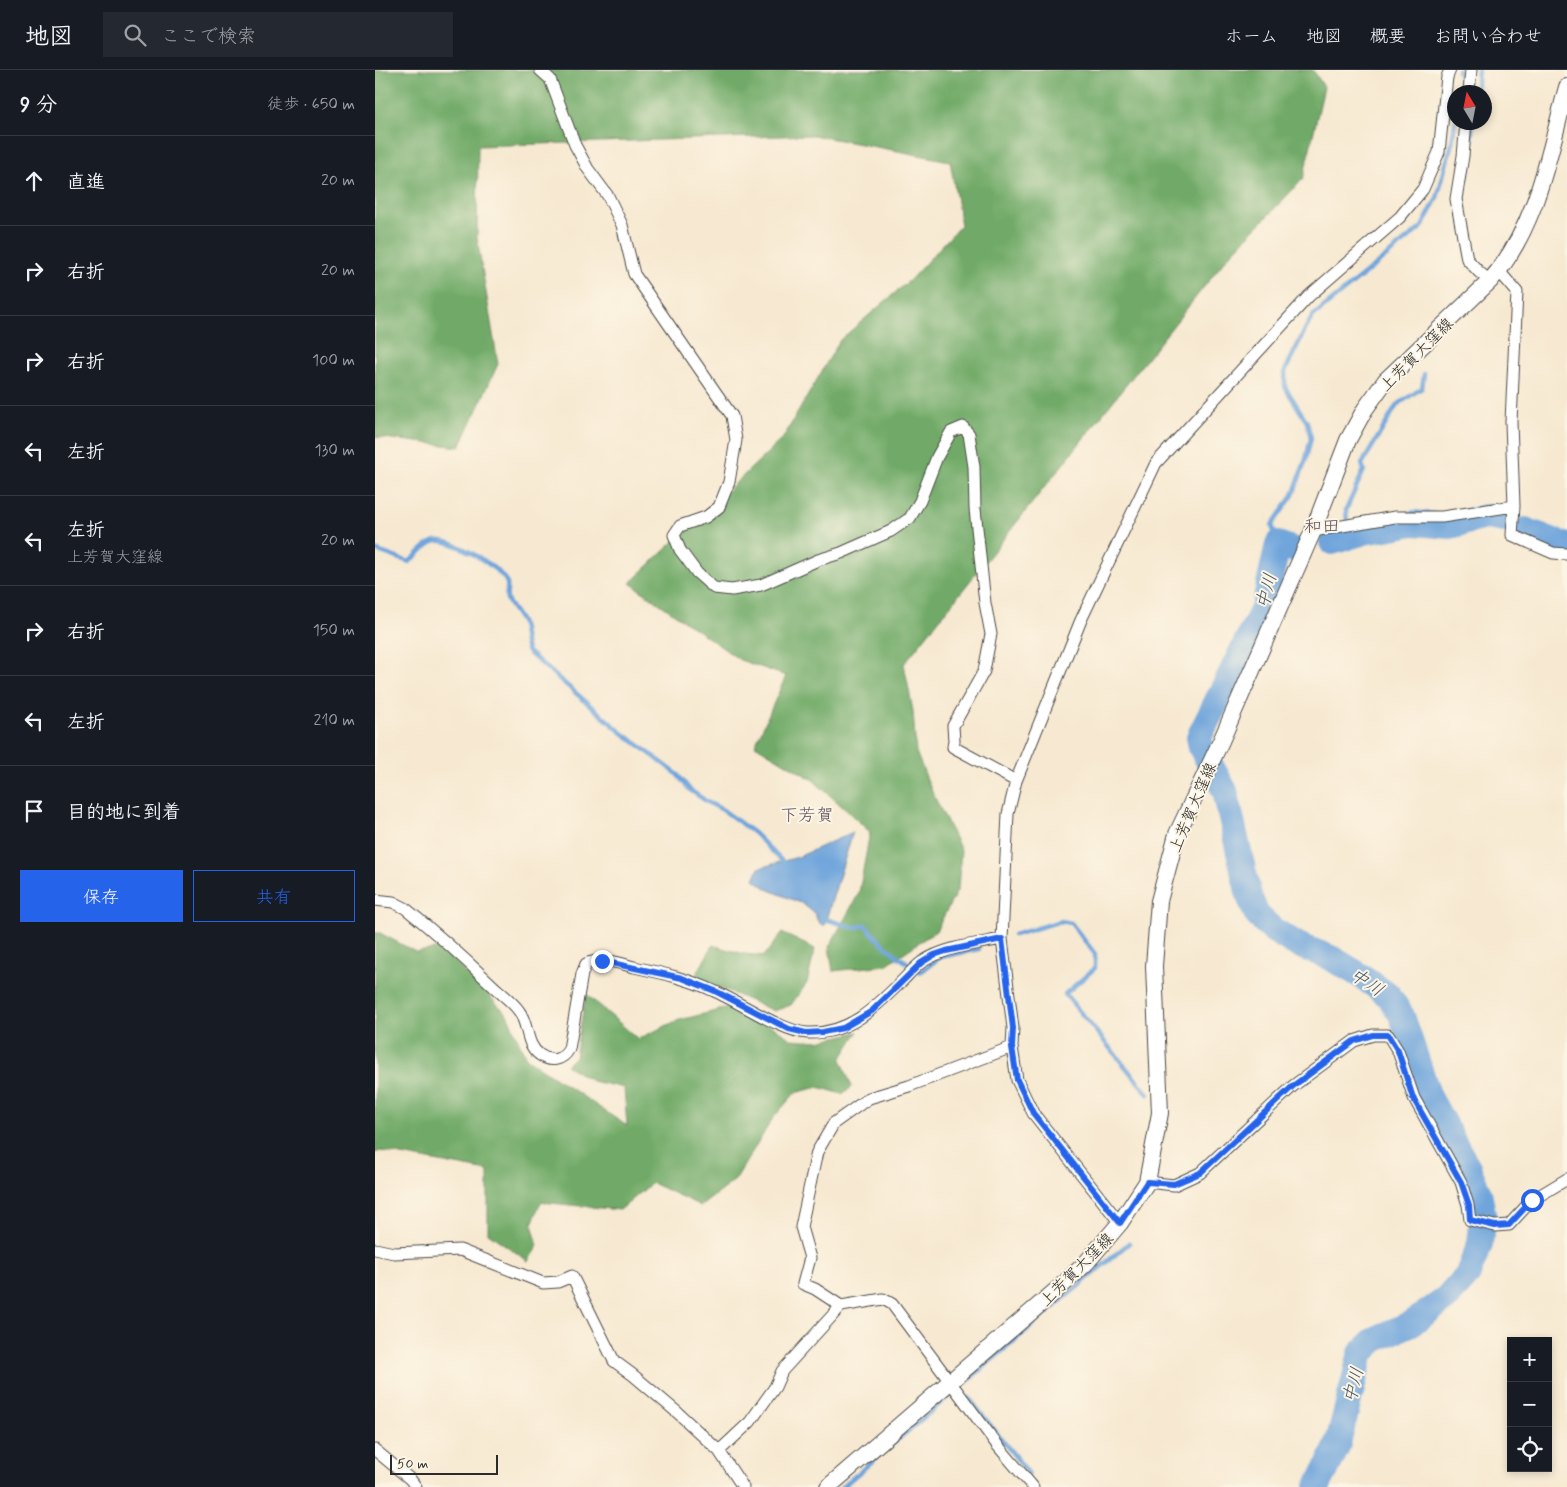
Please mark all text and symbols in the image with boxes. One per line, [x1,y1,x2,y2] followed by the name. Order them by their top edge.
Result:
[103,12,453,57] search box
[121,21,149,49] icon: search
[25,22,73,53] text: 地図
[161,24,256,49] text: ここで検索
[1225,25,1278,49] text: ホーム
[1306,25,1342,49] text: 地図
[1370,25,1406,49] text: 概要
[1434,25,1542,49] text: お問い合わせ
[1447,85,1492,130] north arrow
[20,91,57,119] text: 9 分
[267,94,355,115] text: 徒歩 · 650 m
[20,167,48,195] icon: ahead
[67,170,105,195] text: 直進
[321,170,355,191] text: 20 m
[20,257,48,285] icon: right
[67,260,105,285] text: 右折
[321,260,355,281] text: 20 m
[1376,314,1458,396] street label: 上芳賀大窪線
[20,347,48,375] icon: right
[67,350,105,375] text: 右折
[312,350,355,371] text: 100 m
[20,437,48,465] icon: left
[67,440,105,465] text: 左折
[314,440,355,461] text: 130 m
[1304,515,1340,539] district label: 和田
[67,518,105,543] text: 左折
[20,527,48,555] icon: left
[321,530,355,551] text: 20 m
[67,547,163,568] text: 上芳賀大窪線
[1251,571,1283,612] water label: 中川
[20,617,48,645] icon: right
[67,620,105,645] text: 右折
[313,620,355,641] text: 150 m
[20,707,48,735] icon: left
[67,710,105,735] text: 左折
[314,710,355,731] text: 210 m
[1165,759,1222,856] street label: 上芳賀大窪線
[20,797,48,825] icon: arrive
[67,800,181,825] text: 目的地に到着
[780,804,834,828] district label: 下芳賀
[20,870,183,922] button: 保存
[193,870,355,922] button: 共有
[591,950,614,973] route end
[1345,963,1388,1003] water label: 中川
[1521,1189,1544,1212] route start
[1036,1229,1118,1311] street label: 上芳賀大窪線
[1507,1337,1552,1472] map controls
[1507,1337,1552,1382] button: +
[1338,1365,1370,1406] water label: 中川
[1507,1382,1552,1427] button: −
[1507,1427,1552,1472] button: locate
[390,1452,497,1475] scale bar
[397,1455,428,1473] text: 50 m

